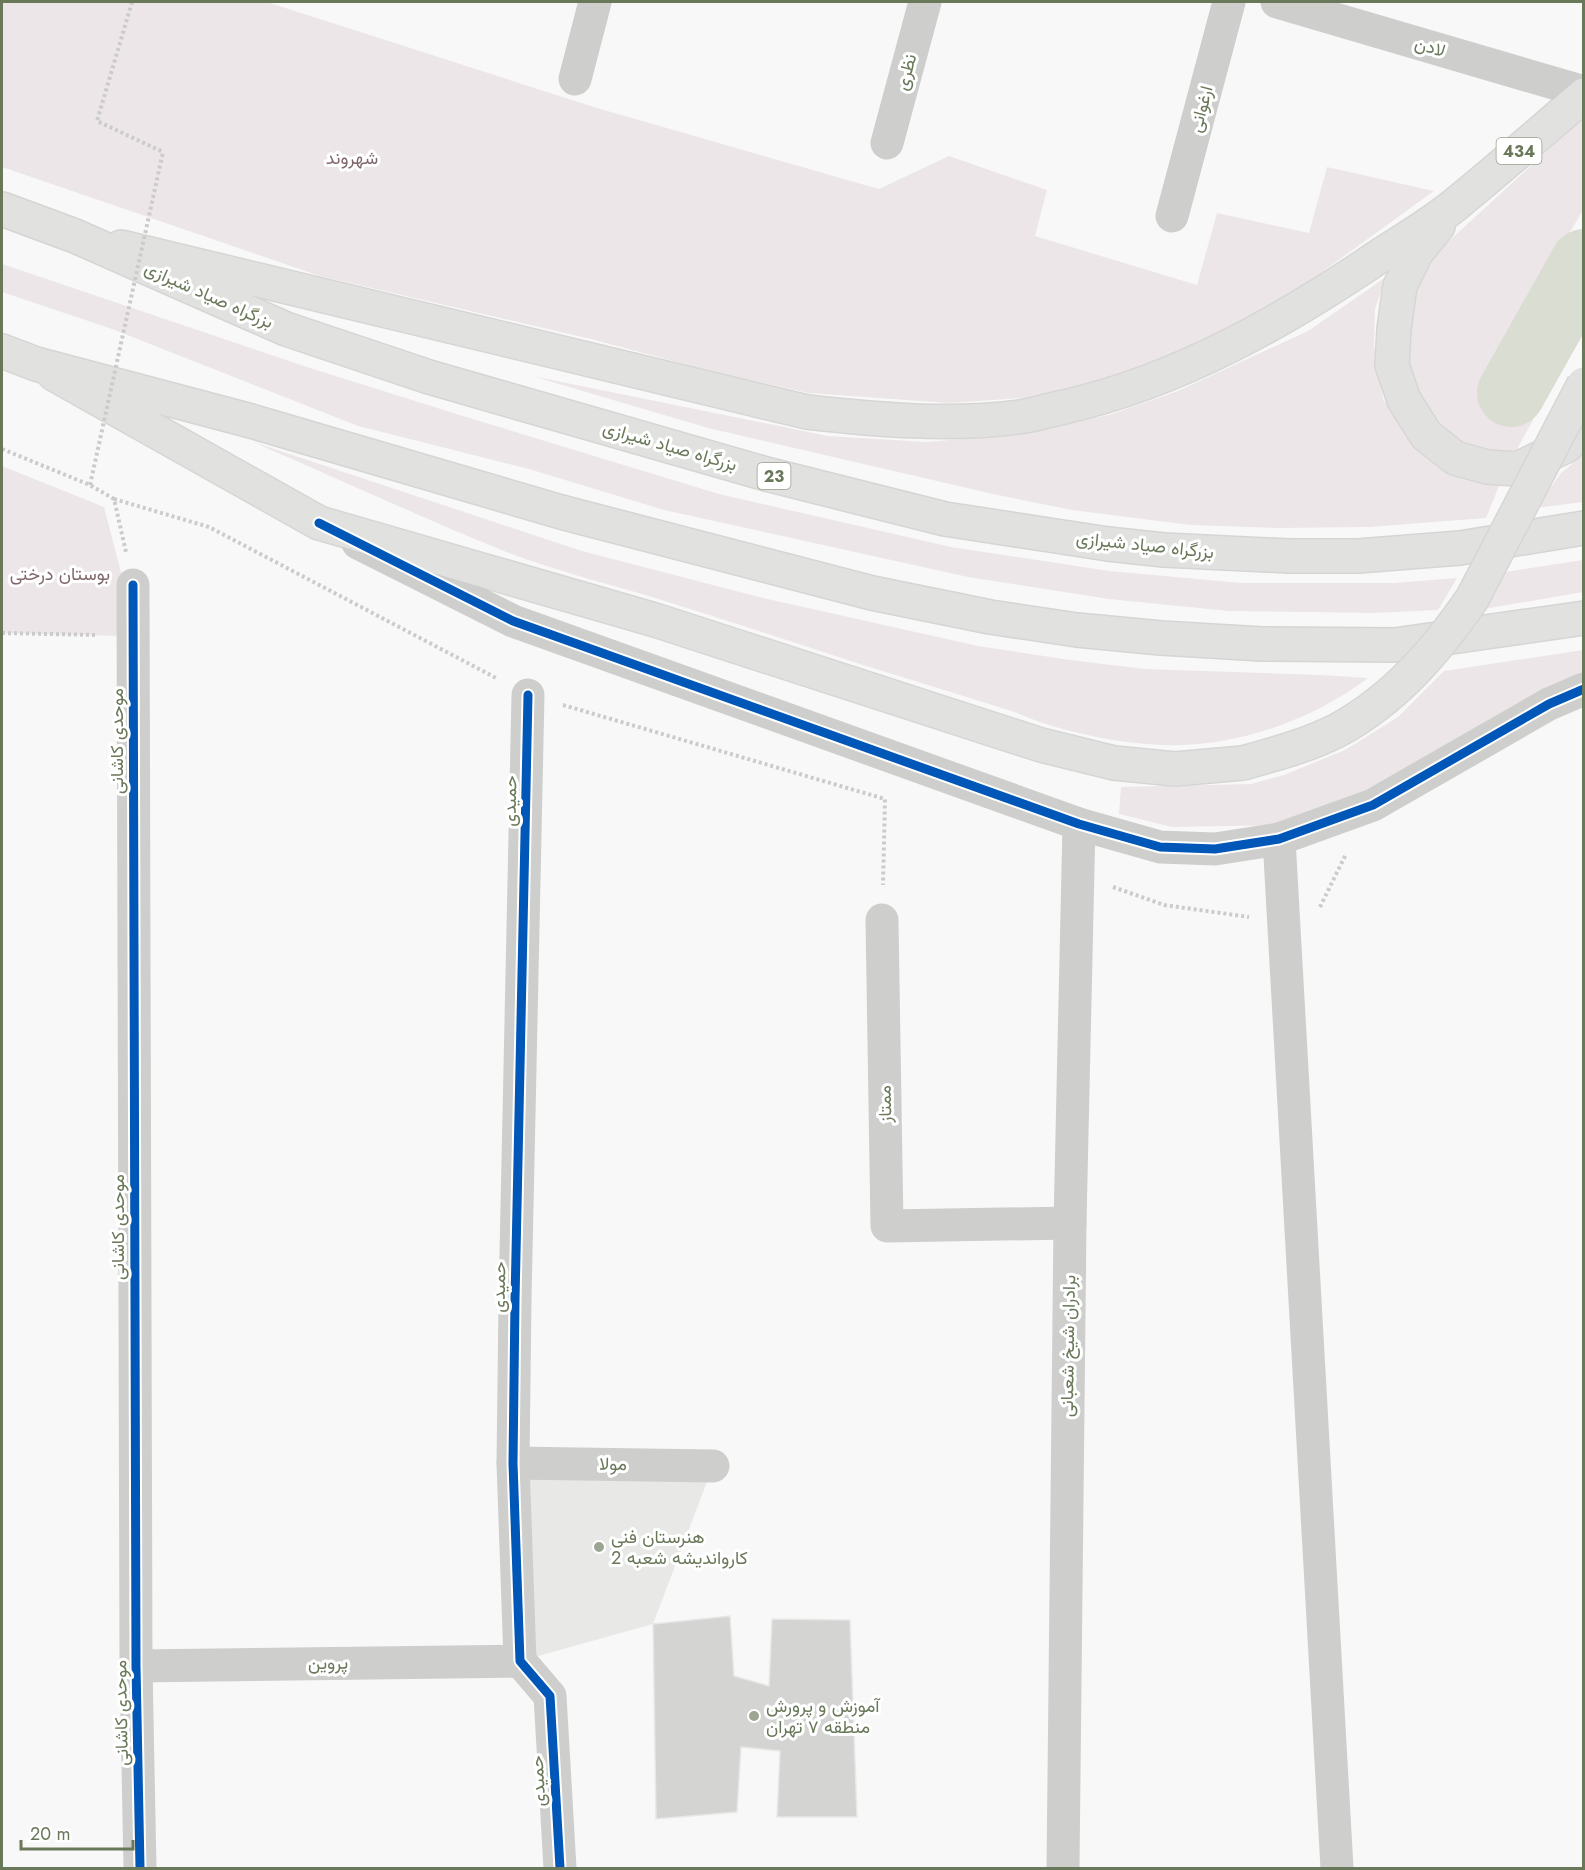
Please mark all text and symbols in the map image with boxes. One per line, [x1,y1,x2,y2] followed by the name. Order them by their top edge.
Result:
[1412,30,1448,64] street label: لادن
[889,51,923,93] street label: نظری
[1182,83,1220,135] street label: ارغوانی
[1496,138,1541,164] road number: 434
[326,145,378,171] park label: شهروند
[140,255,278,335] street label: بزرگراه صیاد شیرازی
[600,414,740,478] street label: بزرگراه صیاد شیرازی
[758,463,790,489] road number: 23
[1075,525,1215,565] street label: بزرگراه صیاد شیرازی
[10,561,110,587] park label: بوستان درختی
[104,688,130,794] street label: موحدی کاشانی
[497,775,523,827] street label: حمیدی
[872,1085,898,1124] street label: ممتاز
[105,1174,131,1280] street label: موحدی کاشانی
[486,1261,512,1313] street label: حمیدی
[1054,1275,1082,1417] street label: برادران شیخ شعبانی
[599,1451,627,1477] street label: مولا
[611,1524,748,1571] place label: هنرستان فنی کارواندیشه شعبه 2
[592,1540,606,1554] marker: هنرستان فنی کارواندیشه شعبه 2
[308,1650,348,1676] street label: پروین
[107,1660,135,1766] street label: موحدی کاشانی
[766,1693,881,1740] place label: آموزش و پرورش منطقه ۷ تهران
[747,1709,761,1723] marker: آموزش و پرورش منطقه ۷ تهران
[524,1755,552,1807] street label: حمیدی
[21,1813,134,1851] scale bar
[30,1821,70,1847] text: 20 m

